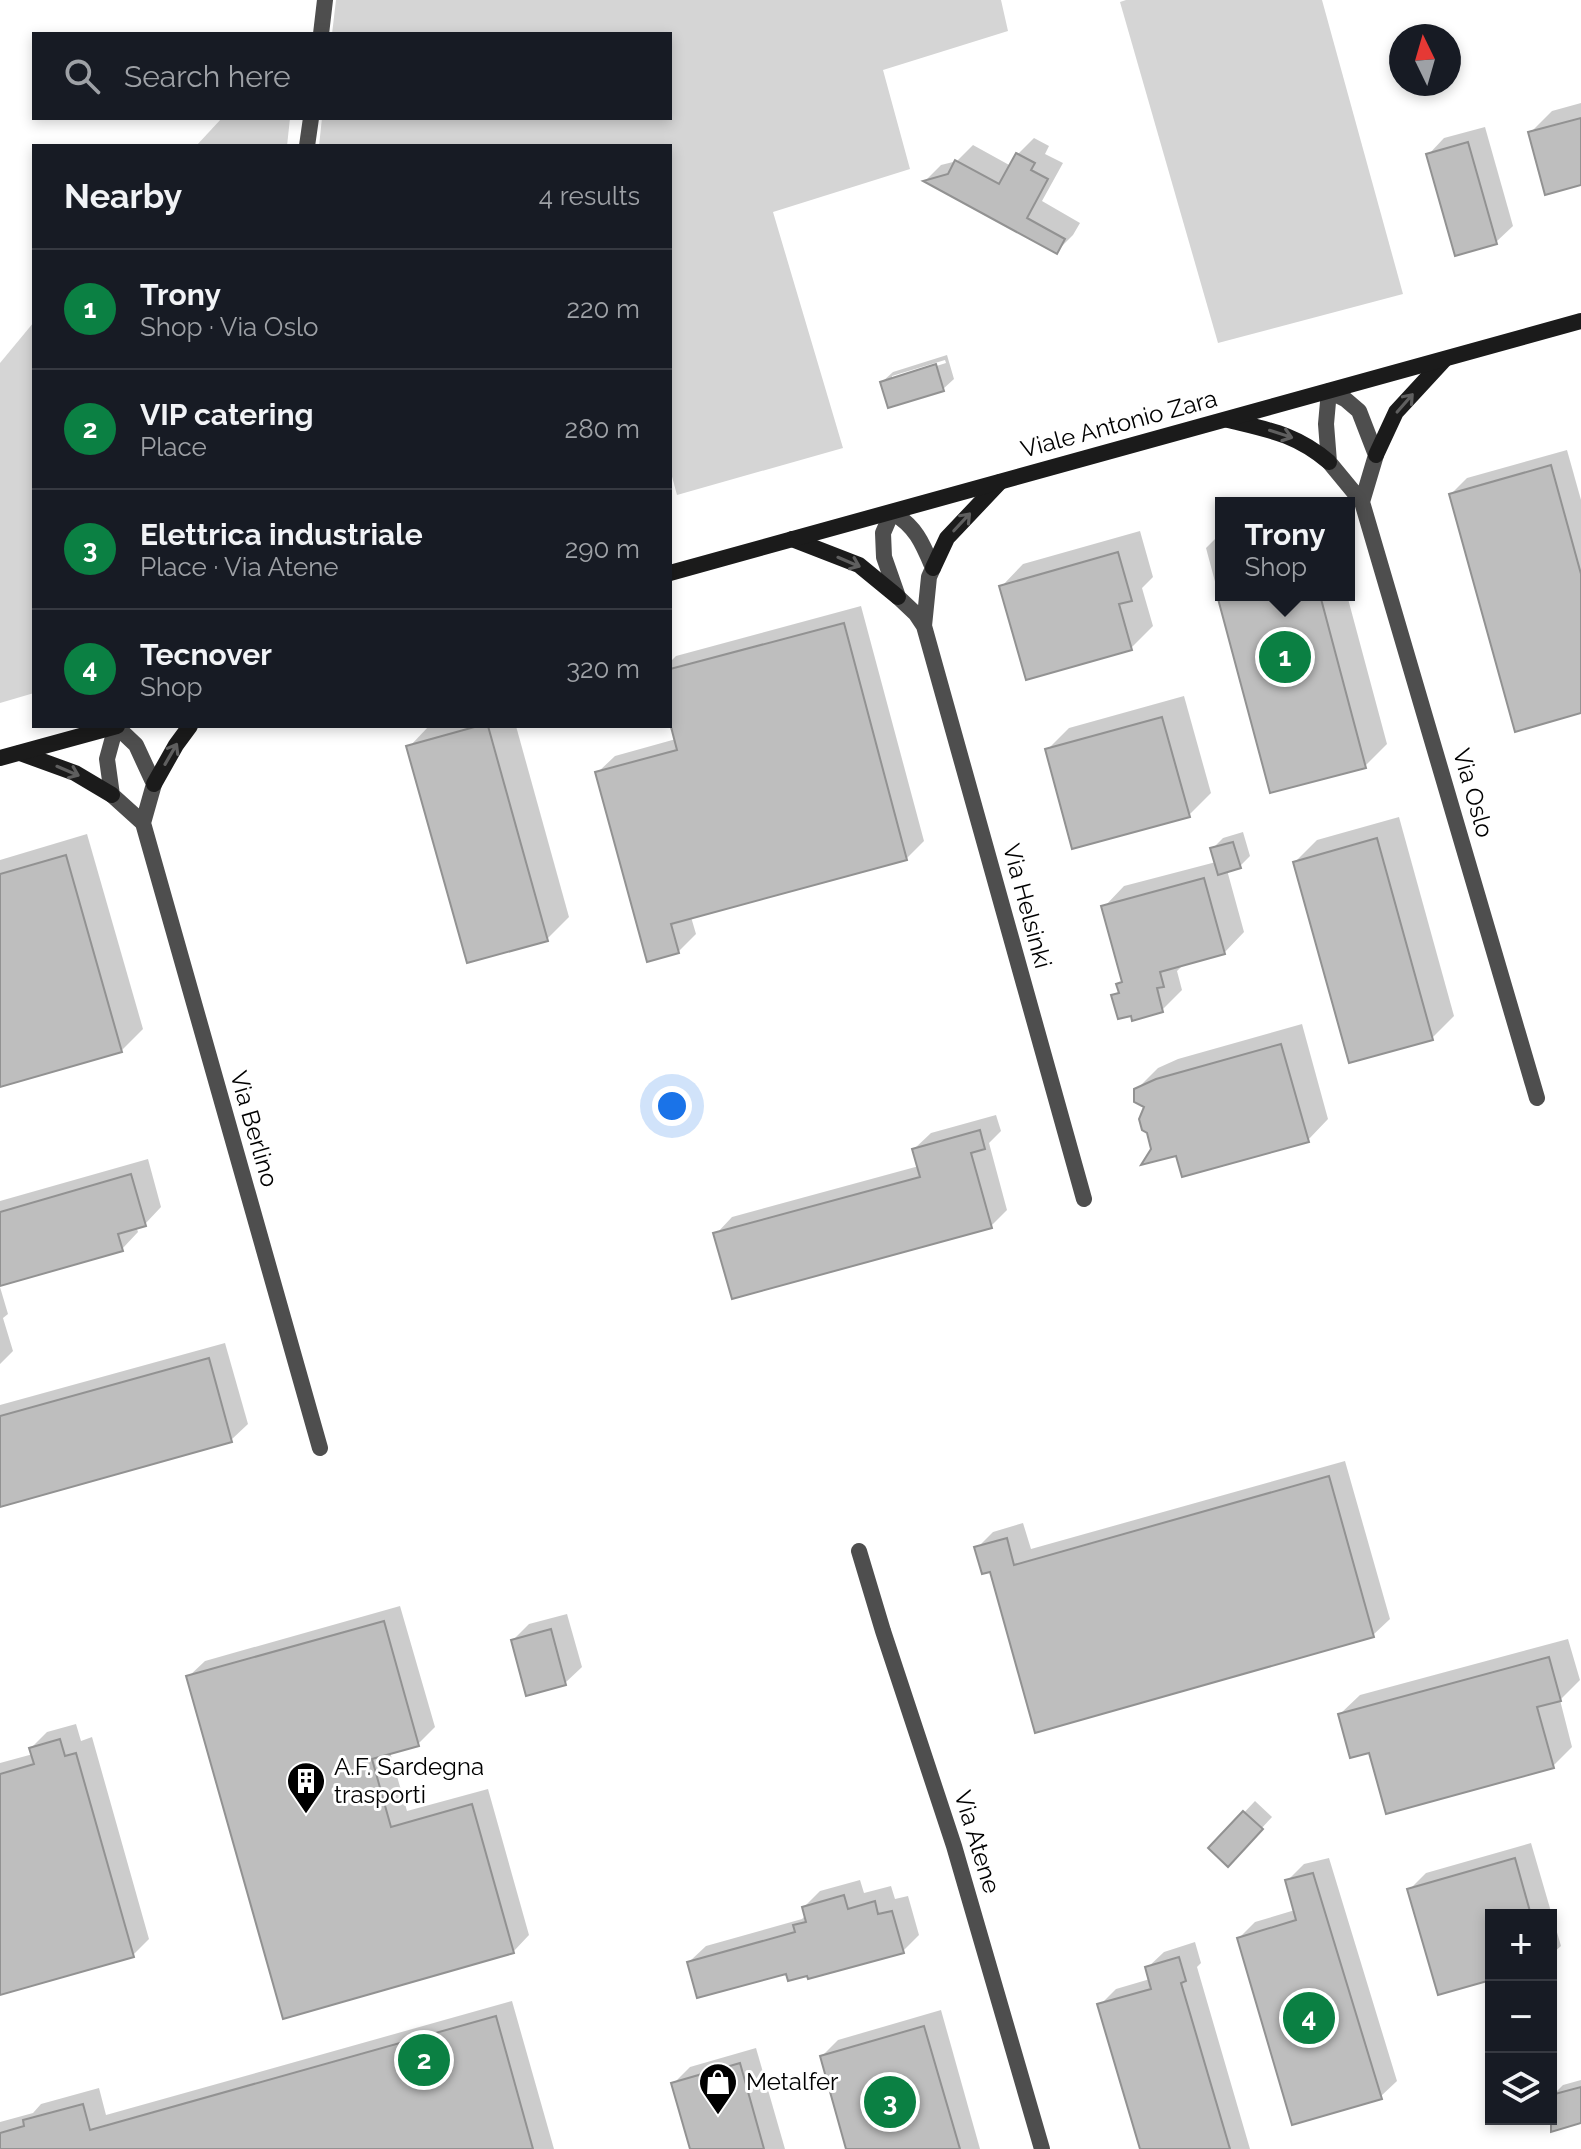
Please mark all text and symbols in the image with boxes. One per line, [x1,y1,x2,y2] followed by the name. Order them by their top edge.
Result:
[1389,24,1461,96] north arrow
[32,32,672,120] search box
[60,54,104,98] icon: search
[124,59,291,94] text: Search here
[64,176,182,216] text: Nearby
[539,181,640,211] text: 4 results
[140,277,221,312] text: Trony
[84,294,96,324] text: 1
[566,294,640,324] text: 220 m
[140,312,319,342] text: Shop · Via Oslo
[1018,383,1220,464] street label: Viale Antonio Zara
[1395,394,1413,414] one-way arrow
[140,397,314,432] text: VIP catering
[83,414,97,444] text: 2
[565,414,640,444] text: 280 m
[1268,428,1293,442] one-way arrow
[140,432,207,462] text: Place
[1215,497,1355,601] popup
[952,512,971,532] one-way arrow
[140,517,423,552] text: Elettrica industriale
[1244,517,1326,552] text: Trony
[83,534,97,564] text: 3
[565,534,640,564] text: 290 m
[140,552,339,582] text: Place · Via Atene
[1244,552,1307,582] text: Shop
[836,555,861,570] one-way arrow
[1259,627,1311,687] pin: 1
[140,637,272,672] text: Tecnover
[83,654,97,684] text: 4
[566,654,640,684] text: 320 m
[140,672,202,702] text: Shop
[163,743,179,766] one-way arrow
[1447,745,1500,841] street label: Via Oslo
[55,764,80,779] one-way arrow
[997,840,1058,971] street label: Via Helsinki
[224,1068,285,1190] street label: Via Berlino
[652,1086,692,1126] your location
[334,1752,484,1809] place label: A.F. Sardegna trasporti
[285,1760,327,1815] building icon: A.F. Sardegna trasporti
[948,1787,1007,1897] street label: Via Atene
[1485,1909,1557,2125] map controls
[1485,1909,1557,1981] button: +
[1485,1981,1557,2053] button: −
[1283,1988,1335,2048] pin: 4
[398,2030,450,2090] pin: 2
[1485,2053,1557,2125] button: layers
[697,2061,739,2116] shop icon: Metalfer
[746,2067,839,2096] place label: Metalfer
[864,2072,916,2132] pin: 3

